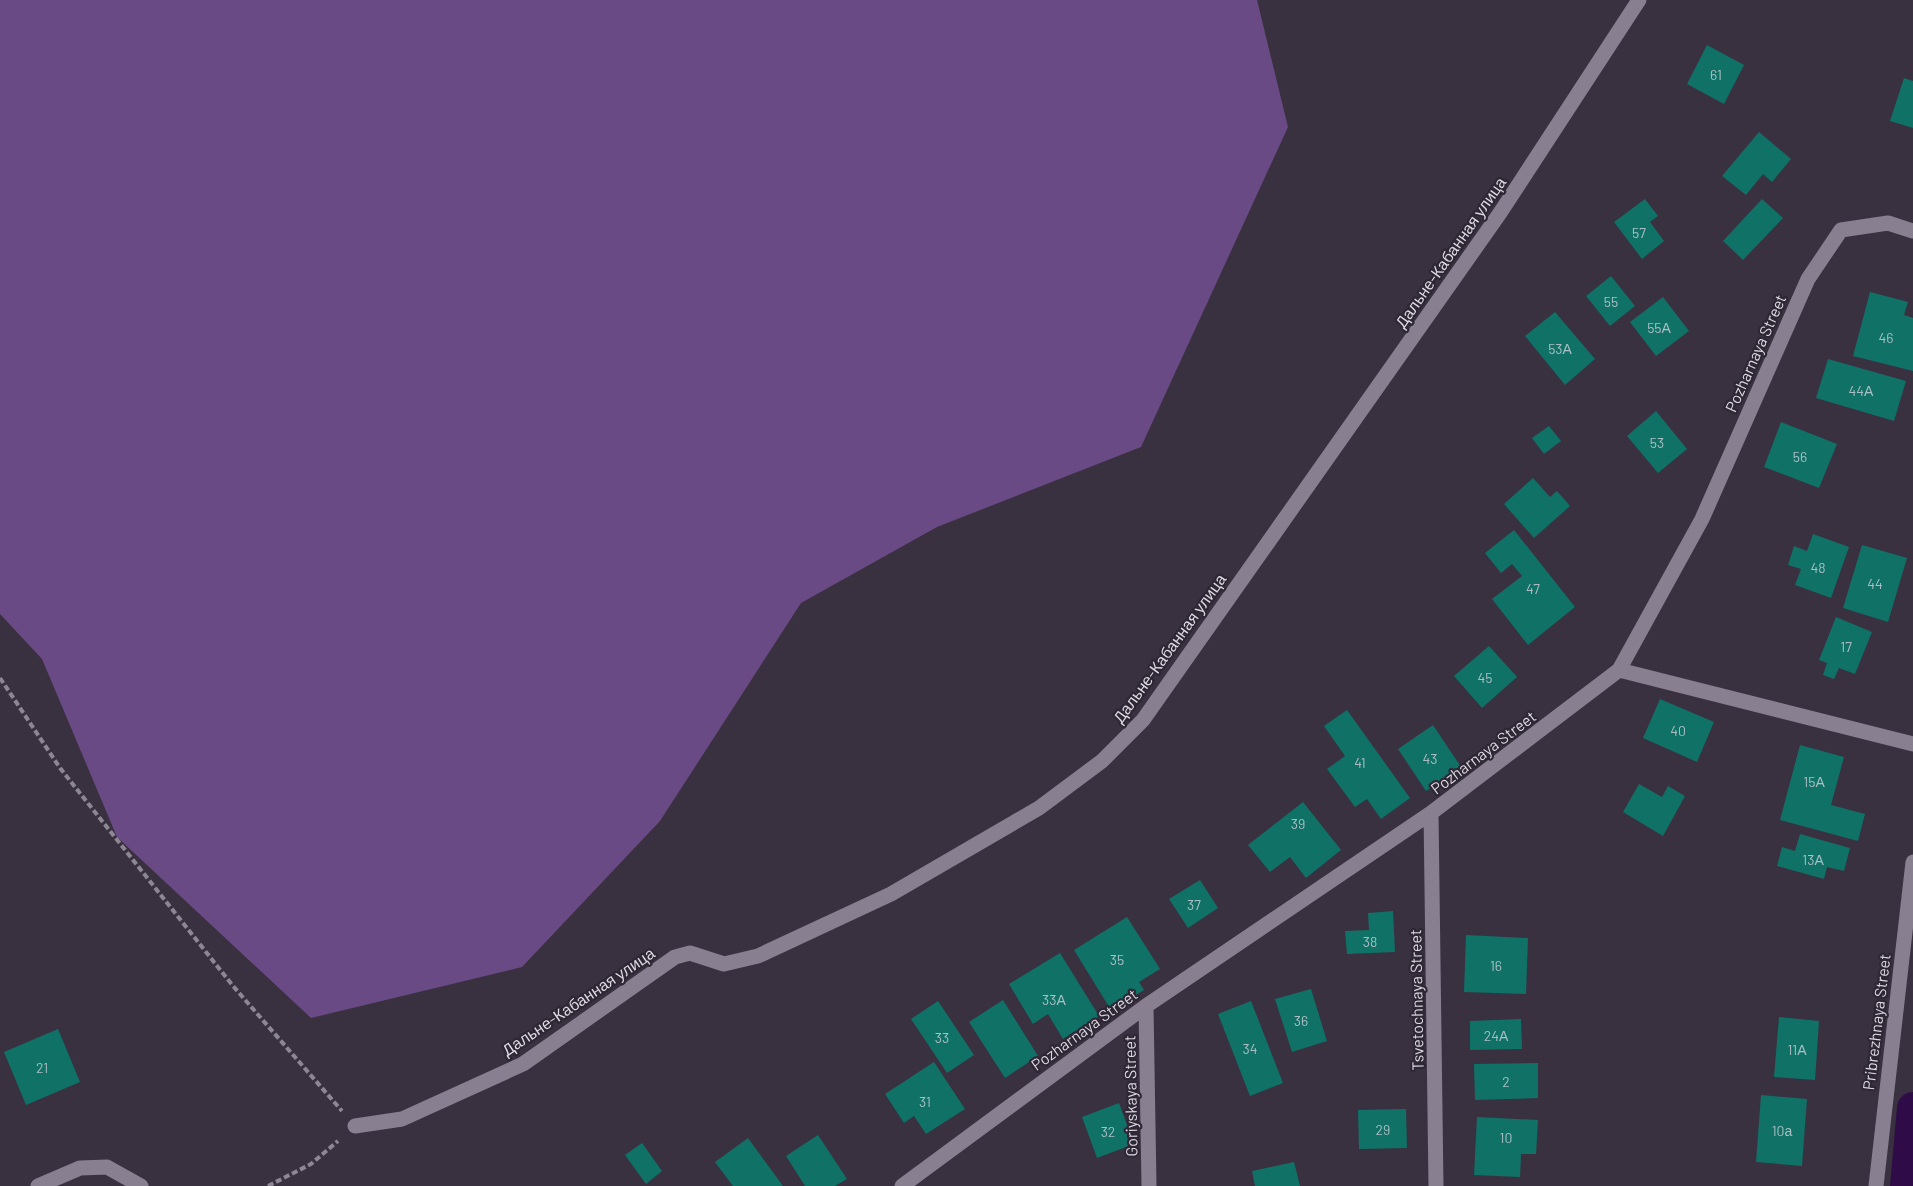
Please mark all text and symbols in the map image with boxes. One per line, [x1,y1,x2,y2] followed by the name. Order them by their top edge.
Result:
[1710,66,1722,83] house number: 61
[1391,173,1509,331] street label: Дальне-Кабанная улица
[1632,224,1646,241] house number: 57
[1721,291,1789,415] street label: Pozharnaya Street
[1604,293,1618,310] house number: 55
[1647,319,1672,336] house number: 55А
[1879,329,1893,346] house number: 46
[1548,340,1573,357] house number: 53А
[1849,382,1874,399] house number: 44А
[1650,434,1664,451] house number: 53
[1793,448,1807,465] house number: 56
[1810,559,1826,576] house number: 48
[1108,570,1230,726] street label: Дальне-Кабанная улица
[1867,575,1883,592] house number: 44
[1526,580,1540,597] house number: 47
[1840,638,1852,655] house number: 17
[1478,669,1492,686] house number: 45
[1427,706,1539,798] street label: Pozharnaya Street
[1670,722,1686,739] house number: 40
[1423,750,1437,767] house number: 43
[1354,754,1366,771] house number: 41
[1803,773,1825,790] house number: 15А
[1291,815,1305,832] house number: 39
[1802,851,1824,868] house number: 13А
[1187,896,1201,913] house number: 37
[1405,929,1427,1071] street label: Tsvetochnaya Street
[1363,933,1377,950] house number: 38
[498,943,658,1059] street label: Дальне-Кабанная улица
[1110,951,1124,968] house number: 35
[1858,953,1894,1091] street label: Pribrezhnaya Street
[1490,957,1502,974] house number: 16
[1027,984,1141,1074] street label: Pozharnaya Street
[1042,991,1067,1008] house number: 33А
[1294,1012,1308,1029] house number: 36
[1484,1027,1509,1044] house number: 24А
[935,1029,949,1046] house number: 33
[1119,1035,1141,1157] street label: Goriyskaya Street
[1243,1040,1257,1057] house number: 34
[1787,1041,1807,1058] house number: 11А
[36,1059,48,1076] house number: 21
[1502,1073,1510,1090] house number: 2
[919,1093,931,1110] house number: 31
[1376,1121,1390,1138] house number: 29
[1772,1122,1793,1139] house number: 10а
[1101,1123,1115,1140] house number: 32
[1500,1129,1512,1146] house number: 10

